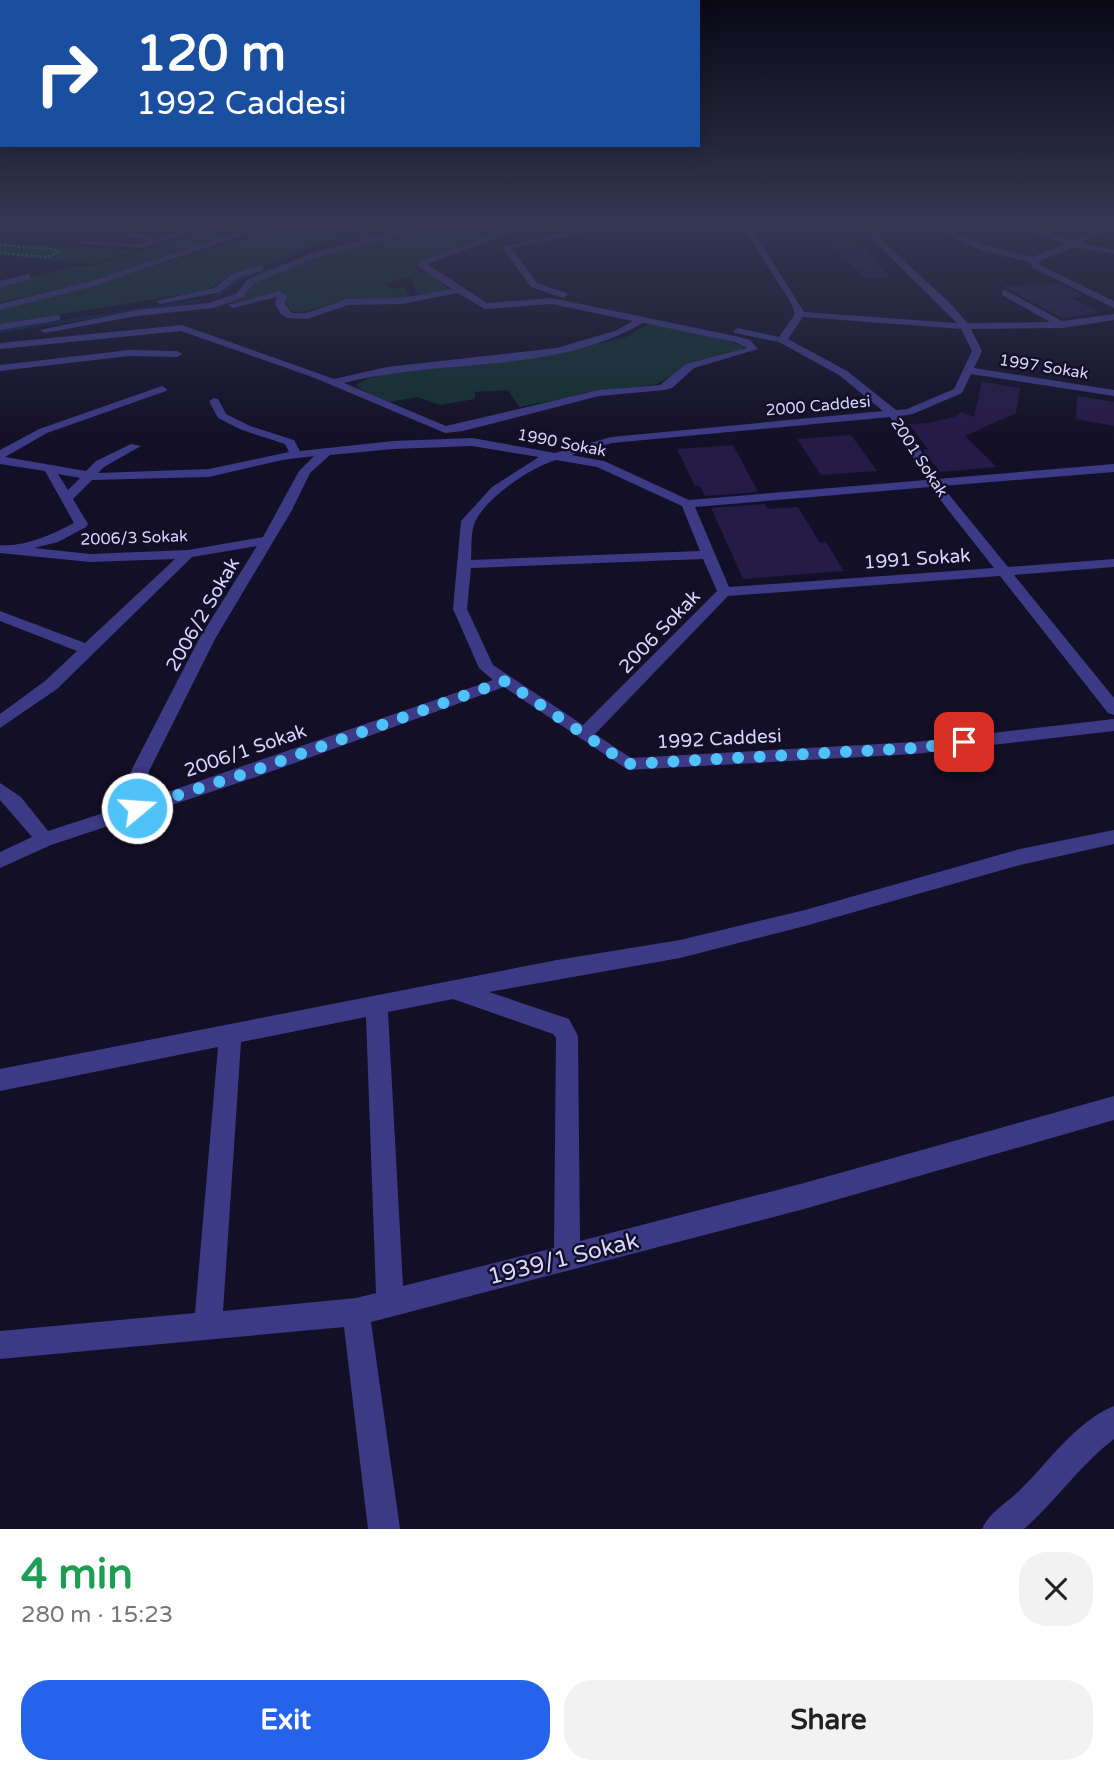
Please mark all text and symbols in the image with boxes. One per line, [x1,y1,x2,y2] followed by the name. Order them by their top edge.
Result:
[136,25,286,84] text: 120 m
[21,28,112,119] icon: right
[136,85,347,123] text: 1992 Caddesi
[998,350,1090,384] street label: 1997 Sokak
[765,391,871,421] street label: 2000 Caddesi
[886,414,952,501] street label: 2001 Sokak
[516,425,608,461] street label: 1990 Sokak
[80,526,188,550] street label: 2006/3 Sokak
[863,544,971,574] street label: 1991 Sokak
[161,554,244,675] street label: 2006/2 Sokak
[615,586,705,678] street label: 2006 Sokak
[934,712,994,772] pin
[181,720,309,782] street label: 2006/1 Sokak
[945,723,983,761] icon: arrive
[656,725,782,753] street label: 1992 Caddesi
[100,771,174,845] position arrow
[485,1227,641,1291] street label: 1939/1 Sokak
[21,1549,133,1600] text: 4 min
[1019,1552,1093,1626] button: close
[21,1601,173,1629] text: 280 m · 15:23
[21,1680,550,1760] button: Exit
[564,1680,1093,1760] button: Share

